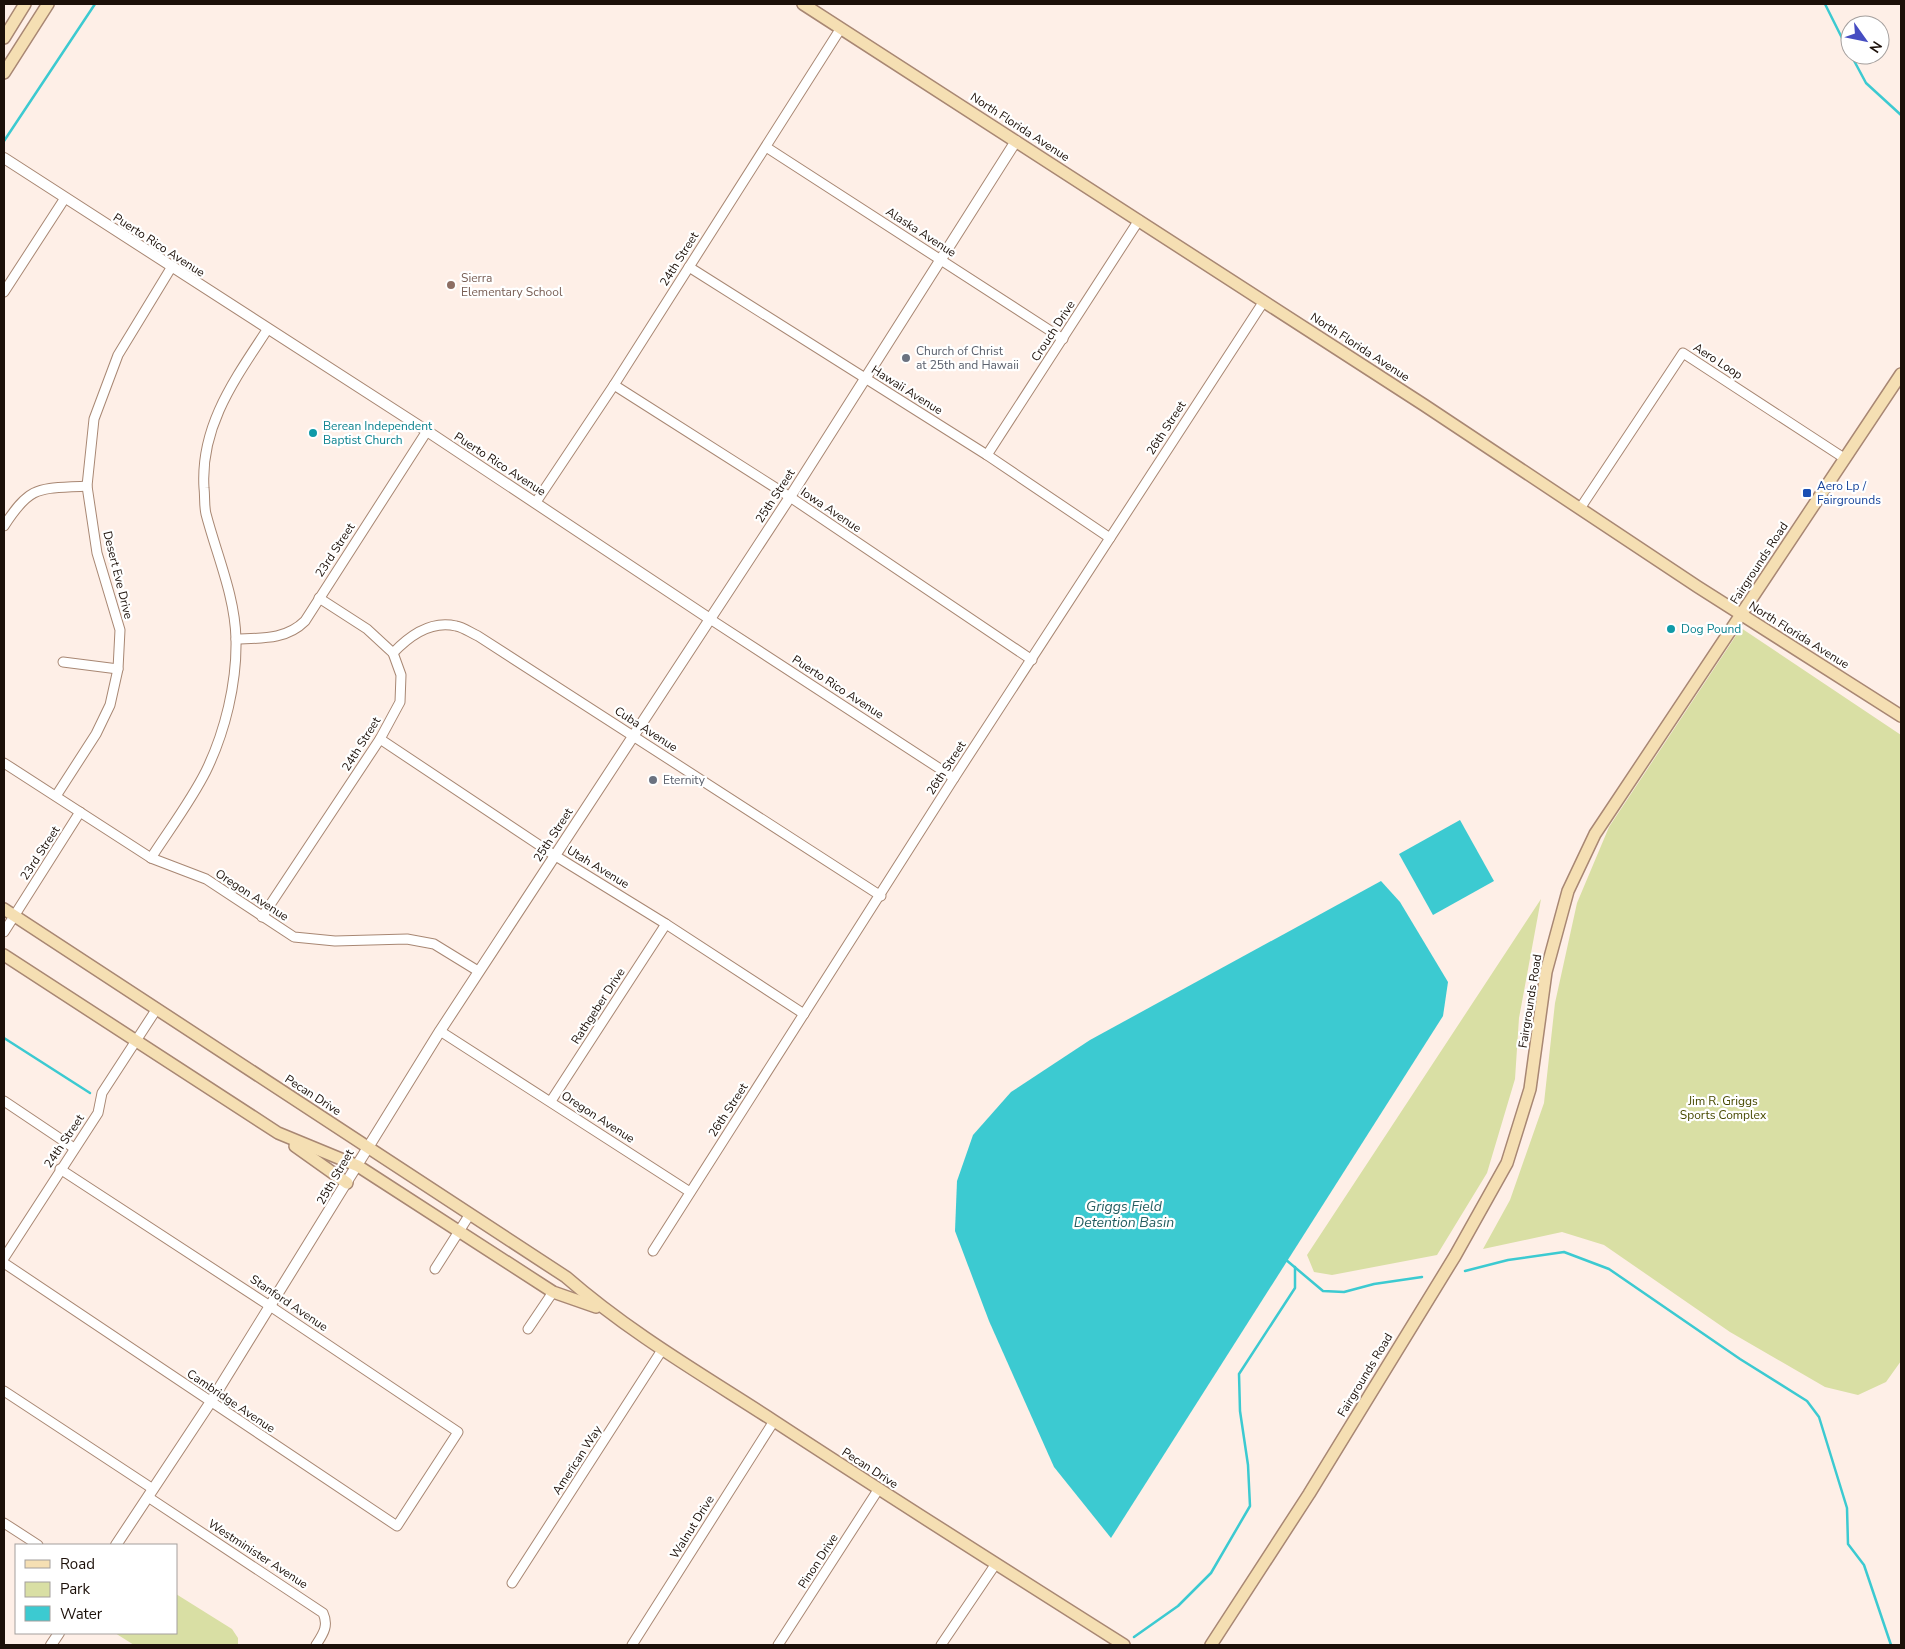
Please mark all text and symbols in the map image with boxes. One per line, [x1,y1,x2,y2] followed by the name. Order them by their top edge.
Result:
[1840,15,1890,65] north arrow
[1865,37,1886,56] text: N
[967,89,1073,165] street label: North Florida Avenue
[883,203,959,261] street label: Alaska Avenue
[110,209,208,281] street label: Puerto Rico Avenue
[656,228,702,289] street label: 24th Street
[461,270,563,300] place label: Sierra Elementary School
[445,279,457,291] marker: Sierra Elementary School
[1027,297,1079,365] street label: Crouch Drive
[1307,309,1413,385] street label: North Florida Avenue
[1690,339,1746,383] street label: Aero Loop
[916,343,1019,373] place label: Church of Christ at 25th and Hawaii
[900,352,912,364] marker: Church of Christ at 25th and Hawaii
[868,362,946,418] street label: Hawaii Avenue
[1143,397,1190,458] street label: 26th Street
[323,418,433,448] place label: Berean Independent Baptist Church
[307,427,319,439] marker: Berean Independent Baptist Church
[451,428,549,500] street label: Puerto Rico Avenue
[752,465,799,526] street label: 25th Street
[1817,478,1881,508] place label: Aero Lp / Fairgrounds
[798,484,864,536] street label: Iowa Avenue
[1801,487,1813,499] marker: Aero Lp / Fairgrounds
[312,519,359,580] street label: 23rd Street
[1726,519,1792,607] street label: Fairgrounds Road
[99,529,137,621] street label: Desert Eve Drive
[1746,598,1852,672] street label: North Florida Avenue
[1681,621,1741,637] place label: Dog Pound
[1665,623,1677,635] marker: Dog Pound
[789,651,887,723] street label: Puerto Rico Avenue
[611,703,681,755] street label: Cuba Avenue
[338,713,384,774] street label: 24th Street
[923,737,970,798] street label: 26th Street
[663,772,706,788] place label: Eternity
[647,774,659,786] marker: Eternity
[530,804,577,865] street label: 25th Street
[17,822,64,883] street label: 23rd Street
[564,842,632,892] street label: Utah Avenue
[212,865,292,925] street label: Oregon Avenue
[1515,953,1545,1049] street label: Fairgrounds Road
[567,965,629,1047] street label: Rathgeber Drive
[282,1071,344,1119] street label: Pecan Drive
[705,1079,752,1140] street label: 26th Street
[558,1087,638,1147] street label: Oregon Avenue
[1680,1093,1767,1123] park label: Jim R. Griggs Sports Complex
[40,1110,88,1171] street label: 24th Street
[313,1146,358,1208] street label: 25th Street
[1074,1197,1174,1232] water label: Griggs Field Detention Basin
[247,1271,331,1335] street label: Stanford Avenue
[1334,1330,1396,1420] street label: Fairgrounds Road
[184,1366,278,1436] street label: Cambridge Avenue
[549,1422,606,1498] street label: American Way
[839,1444,901,1492] street label: Pecan Drive
[666,1492,718,1562] street label: Walnut Drive
[205,1516,311,1592] street label: Westminister Avenue
[794,1531,842,1591] street label: Pinon Drive
[15,1544,178,1634] legend
[60,1554,95,1574] text: Road
[60,1579,90,1599] text: Park
[60,1604,103,1624] text: Water

